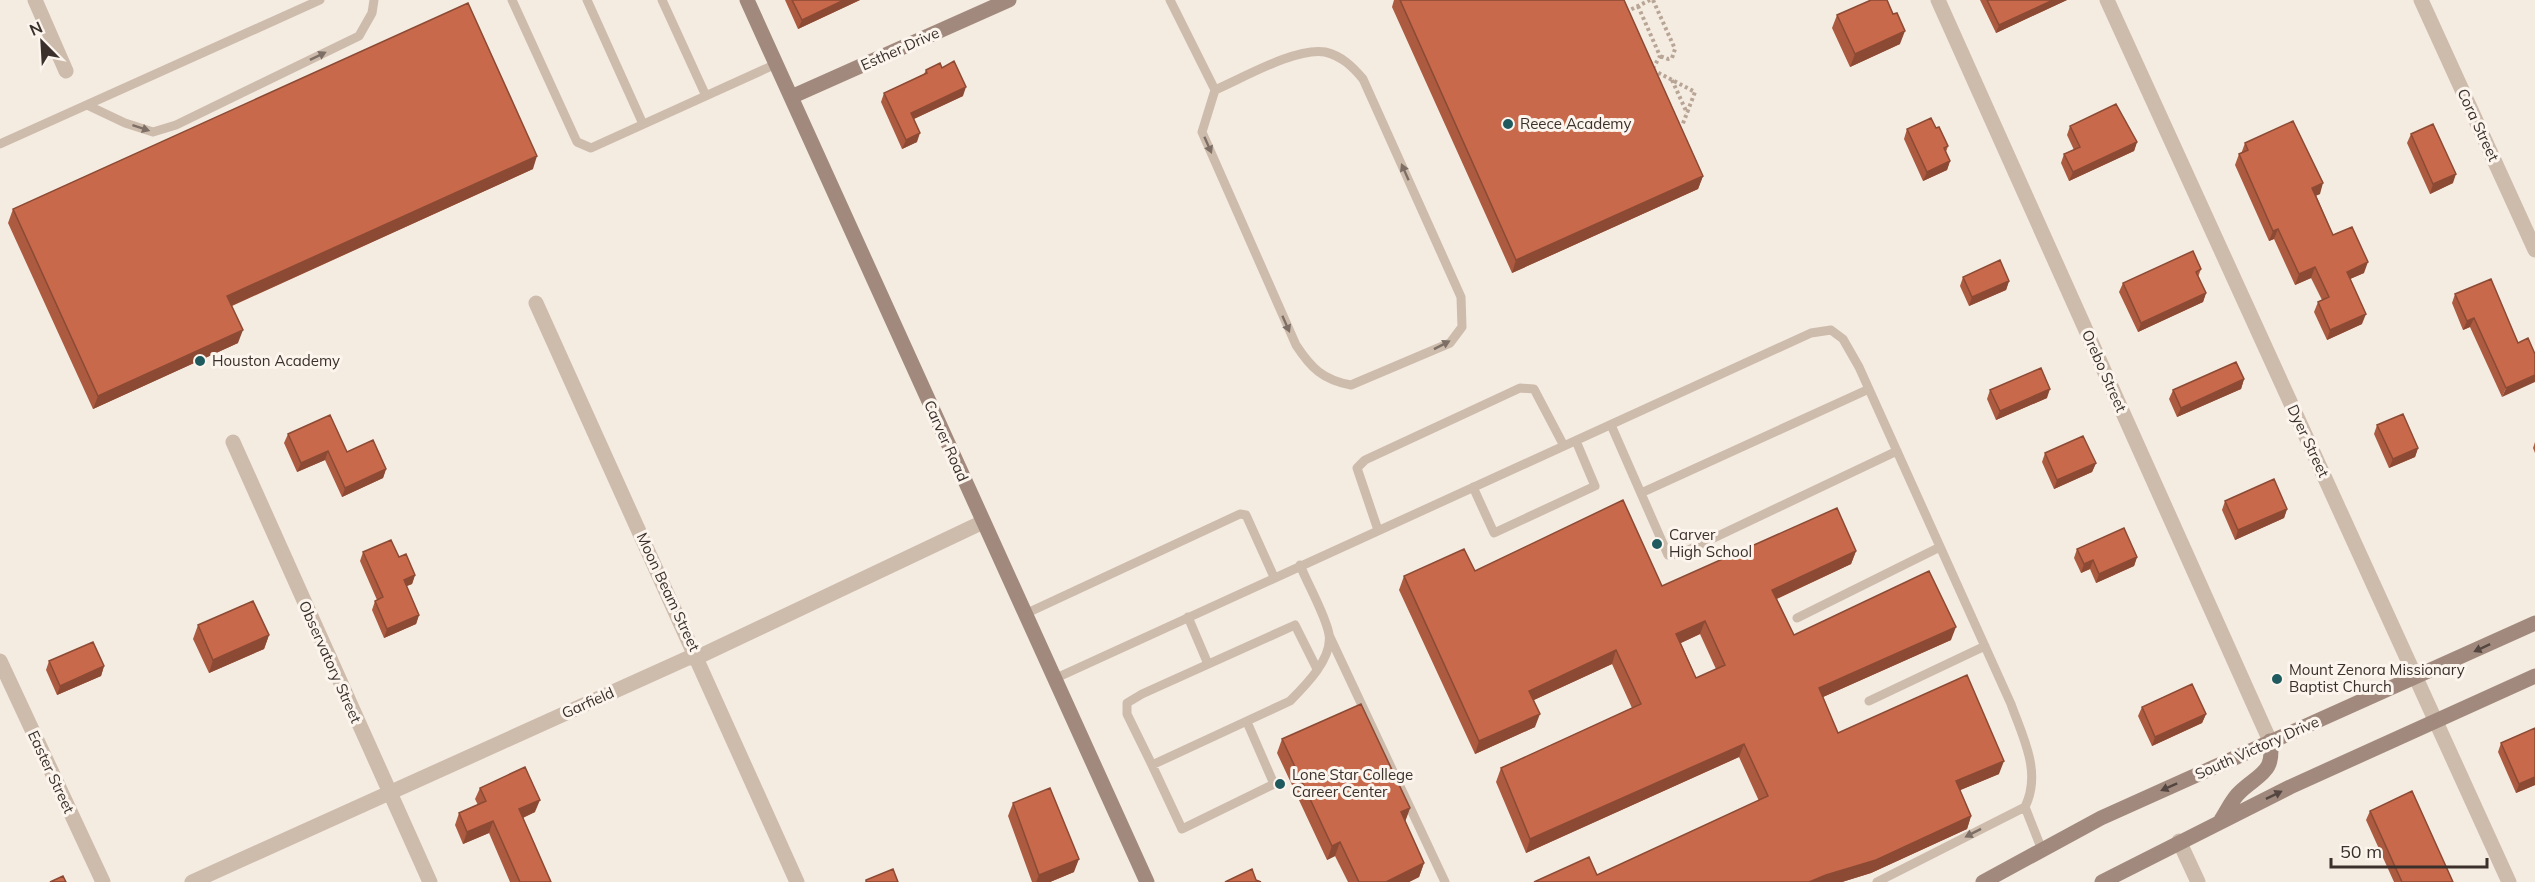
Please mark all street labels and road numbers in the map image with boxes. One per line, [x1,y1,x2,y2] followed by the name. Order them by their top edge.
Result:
[858,23,942,74] street label: Esther Drive
[2453,85,2504,164] street label: Cora Street
[2078,327,2131,415] street label: Orebo Street
[920,397,973,484] street label: Carver Road
[2283,401,2334,480] street label: Dyer Street
[633,529,704,654] street label: Moon Beam Street
[295,598,366,726] street label: Observatory Street
[559,683,617,722] street label: Garfield
[2192,712,2322,783] street label: South Victory Drive
[24,727,79,816] street label: Easter Street

